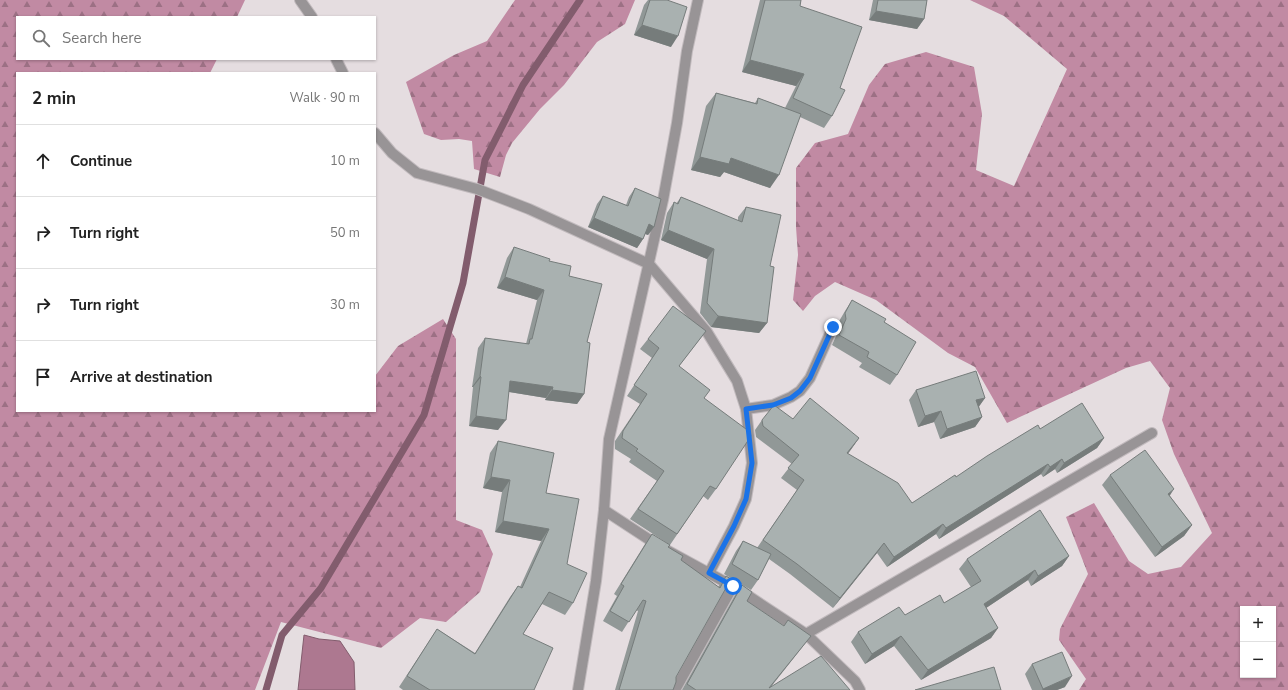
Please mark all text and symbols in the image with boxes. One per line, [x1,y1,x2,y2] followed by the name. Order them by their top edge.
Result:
[16,16,376,60] search box
[30,27,52,49] icon: search
[62,28,142,48] text: Search here
[32,87,76,110] text: 2 min
[289,89,360,107] text: Walk · 90 m
[32,150,54,172] icon: ahead
[70,151,132,171] text: Continue
[330,152,360,170] text: 10 m
[32,222,54,244] icon: right
[70,223,139,243] text: Turn right
[330,224,360,242] text: 50 m
[32,294,54,316] icon: right
[70,295,139,315] text: Turn right
[330,296,360,314] text: 30 m
[824,318,842,336] route end
[32,366,54,388] icon: arrive
[70,367,213,387] text: Arrive at destination
[724,577,742,595] route start
[1240,606,1276,678] map controls
[1240,606,1276,642] button: +
[1240,642,1276,678] button: −

